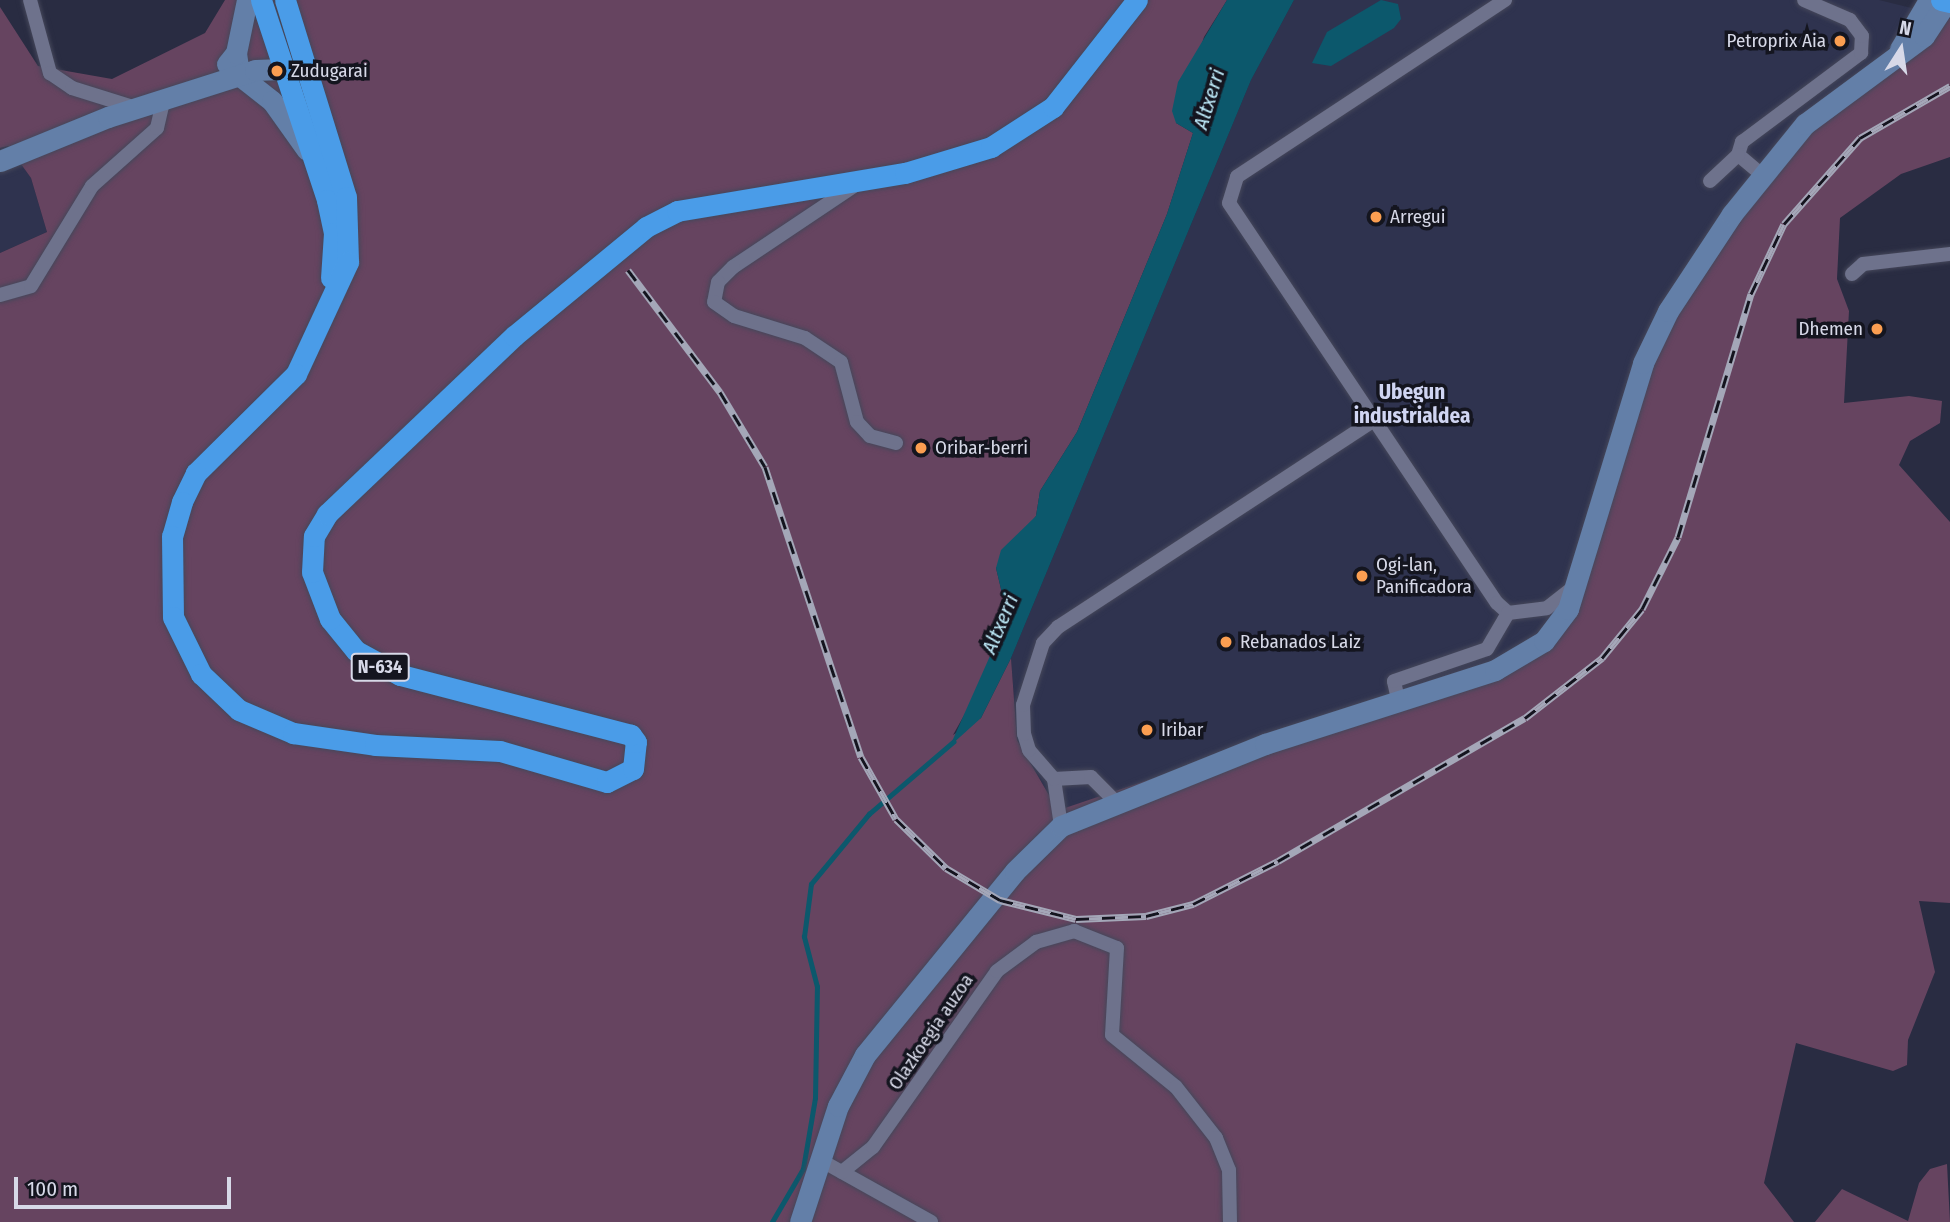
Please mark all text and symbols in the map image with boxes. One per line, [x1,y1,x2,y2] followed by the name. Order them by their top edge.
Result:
[1866,14,1936,84] north arrow
[1898,16,1913,40] text: N
[1727,30,1826,52] place label: Petroprix Aia
[1832,33,1848,49] marker: Petroprix Aia
[291,60,368,82] place label: Zudugarai
[269,63,285,79] marker: Zudugarai
[1188,66,1230,132] water label: Altxerri
[1390,206,1446,228] place label: Arregui
[1368,209,1384,225] marker: Arregui
[1799,318,1863,340] place label: Dhemen
[1869,321,1885,337] marker: Dhemen
[1354,379,1470,429] district label: Ubegun industrialdea
[935,437,1028,459] place label: Oribar-berri
[913,440,929,456] marker: Oribar-berri
[1376,554,1472,598] place label: Ogi-lan, Panificadora
[1354,568,1370,584] marker: Ogi-lan, Panificadora
[976,591,1024,657] water label: Altxerri
[1240,631,1361,653] place label: Rebanados Laiz
[1218,634,1234,650] marker: Rebanados Laiz
[350,652,410,682] road number: N-634
[1161,719,1203,741] place label: Iribar
[1139,722,1155,738] marker: Iribar
[884,970,978,1094] street label: Olazkoegia auzoa
[18,1162,234,1206] scale bar
[27,1176,78,1202] text: 100 m

